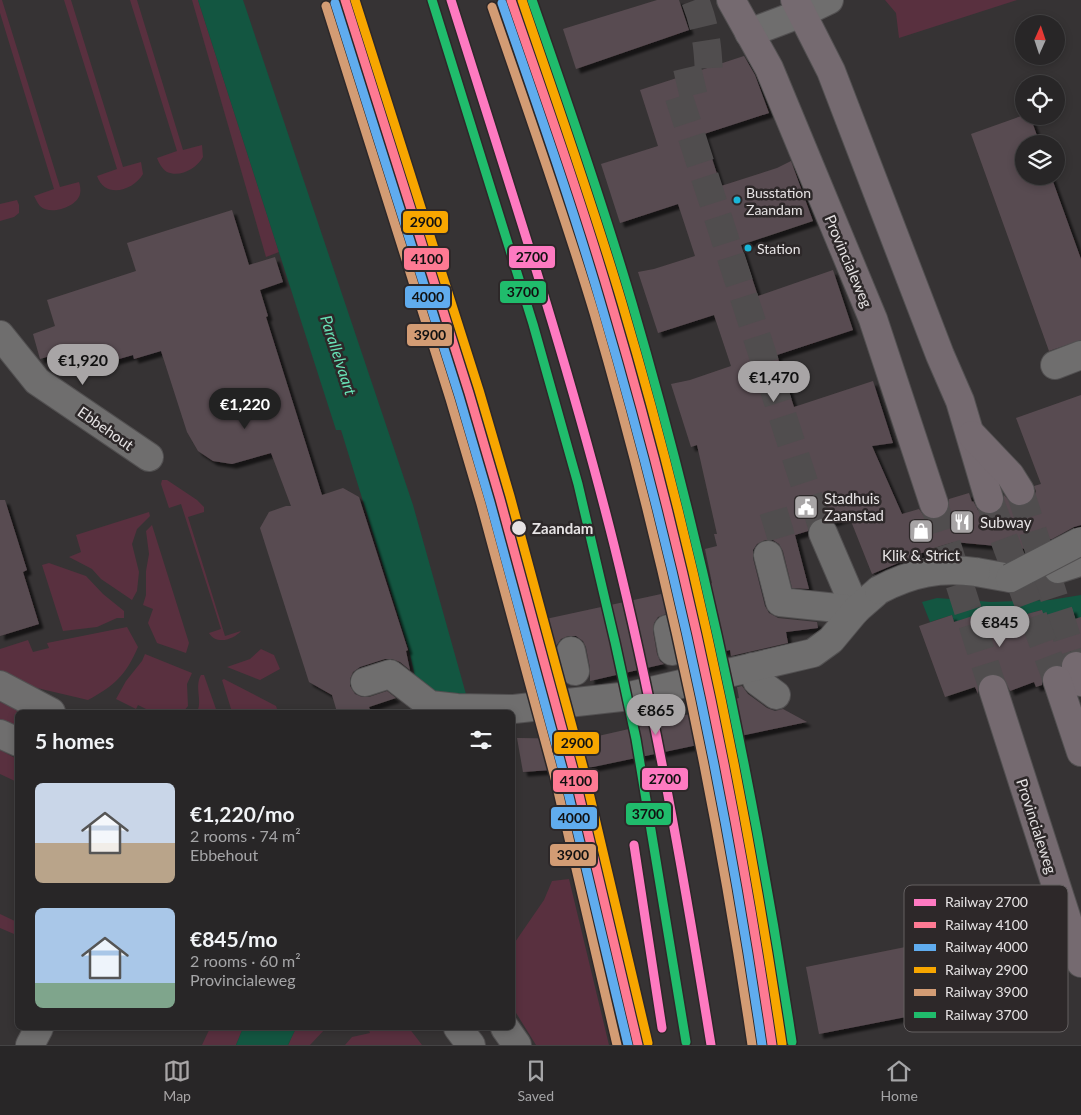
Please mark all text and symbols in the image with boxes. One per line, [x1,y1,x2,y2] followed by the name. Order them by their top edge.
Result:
[1015,15,1065,65] north arrow
[1015,15,1065,185] map controls
[1015,75,1065,125] button: locate
[1015,135,1065,185] button: layers
[746,184,811,218] place label: Busstation Zaandam
[732,195,742,205] marker: Busstation Zaandam
[402,210,449,234] line badge: 2900
[821,212,877,310] street label: Provincialeweg
[410,213,442,230] text: 2900
[757,240,801,257] place label: Station
[743,243,753,253] marker: Station
[508,245,556,269] line badge: 2700
[403,247,450,271] line badge: 4100
[516,248,548,265] text: 2700
[411,250,443,267] text: 4100
[499,280,547,304] line badge: 3700
[507,283,539,300] text: 3700
[404,285,451,309] line badge: 4000
[412,288,444,305] text: 4000
[317,313,361,398] water label: Parallelvaart
[406,323,453,347] line badge: 3900
[414,326,446,343] text: 3900
[42,344,124,386] pin: €1,920
[58,350,108,369] text: €1,920
[733,360,815,403] pin: €1,470
[749,367,799,386] text: €1,470
[204,388,286,430] pin: €1,220
[220,394,270,413] text: €1,220
[75,402,138,454] street label: Ebbehout
[824,489,884,524] place label: Stadhuis Zaanstad
[793,494,819,520] public building icon: Stadhuis Zaanstad
[949,509,975,535] restaurant icon: Subway
[980,513,1032,531] place label: Subway
[908,518,934,544] shop icon: Klik & Strict
[510,519,528,537] marker: Zaandam
[532,519,593,537] place label: Zaandam
[882,546,961,564] place label: Klik & Strict
[970,606,1030,648] pin: €845
[981,612,1019,631] text: €845
[626,694,686,736] pin: €865
[637,700,675,719] text: €865
[467,726,495,754] icon: filters
[35,728,114,753] text: 5 homes
[553,731,600,755] line badge: 2900
[561,734,593,751] text: 2900
[641,767,689,791] line badge: 2700
[552,769,599,793] line badge: 4100
[649,770,681,787] text: 2700
[560,772,592,789] text: 4100
[1013,776,1061,876] street label: Provincialeweg
[190,801,295,826] text: €1,220/mo
[625,802,672,826] line badge: 3700
[75,803,135,863] icon: home
[632,805,664,822] text: 3700
[550,806,598,830] line badge: 4000
[558,809,590,826] text: 4000
[190,826,301,845] text: 2 rooms · 74 m²
[549,843,597,867] line badge: 3900
[190,845,258,864] text: Ebbehout
[557,846,589,863] text: 3900
[904,885,1068,1032] legend
[945,893,1028,910] text: Railway 2700
[945,916,1028,933] text: Railway 4100
[190,926,278,951] text: €845/mo
[75,928,135,988] icon: home
[945,938,1028,955] text: Railway 4000
[190,951,301,970] text: 2 rooms · 60 m²
[945,961,1028,978] text: Railway 2900
[190,970,296,989] text: Provincialeweg
[945,983,1028,1000] text: Railway 3900
[945,1006,1028,1023] text: Railway 3700
[163,1057,191,1104] tab: Map
[518,1057,554,1104] tab: Saved
[880,1057,918,1104] tab: Home

